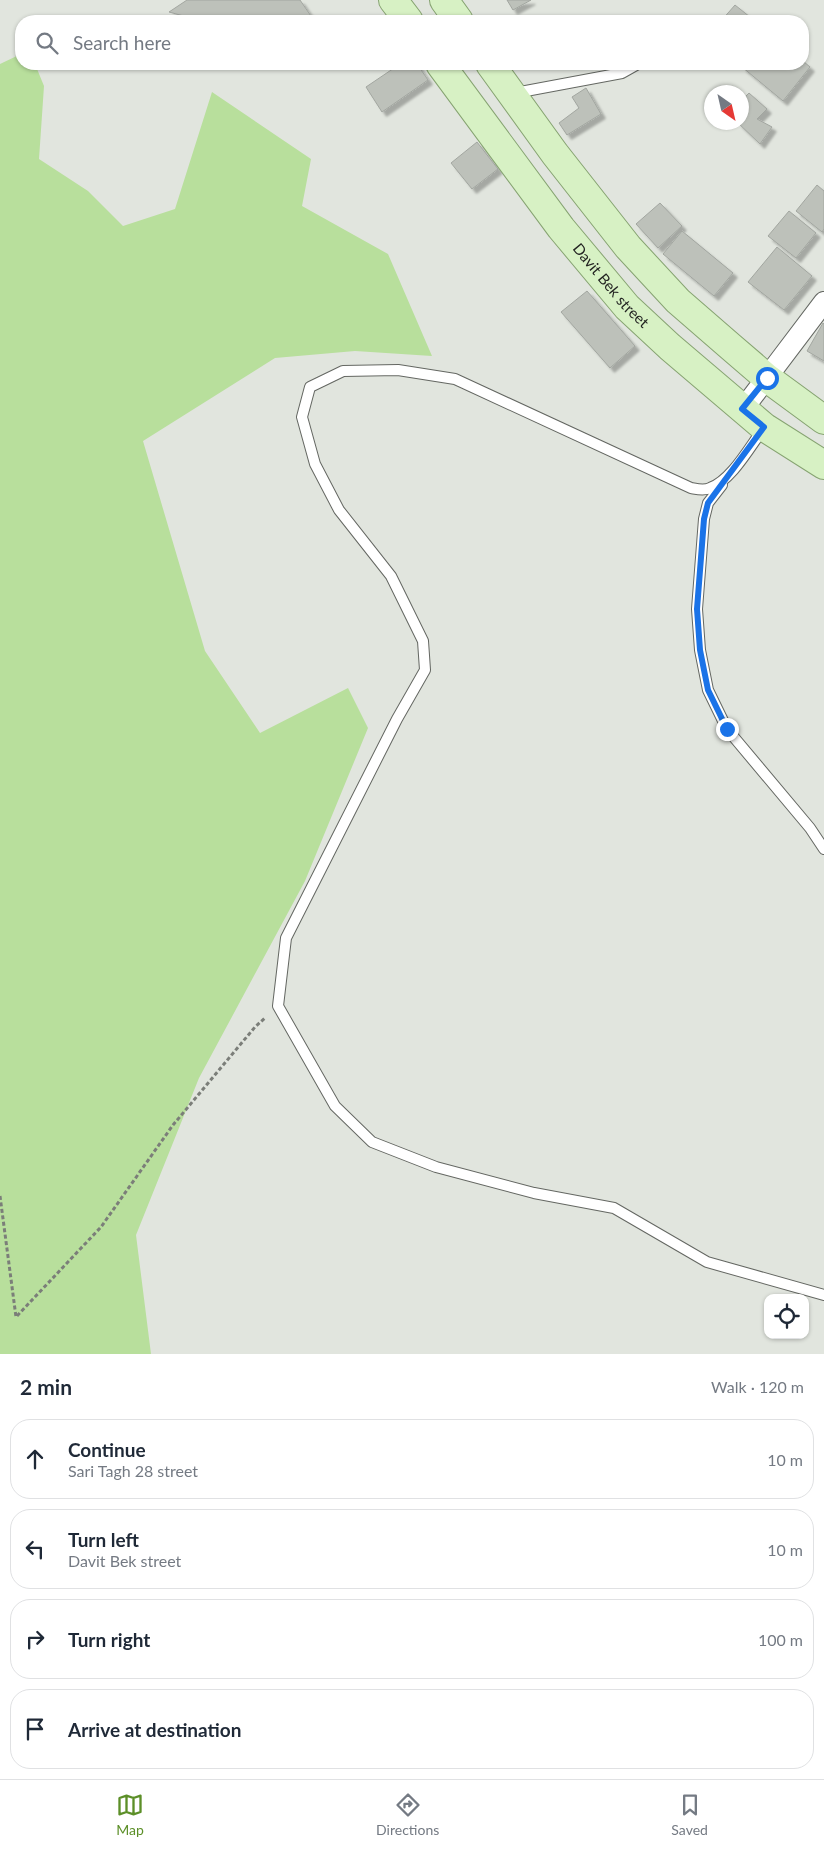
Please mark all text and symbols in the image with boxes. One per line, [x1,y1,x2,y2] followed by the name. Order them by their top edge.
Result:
[15,15,809,70] search box
[33,29,61,57] icon: search
[73,31,171,54] text: Search here
[704,85,749,130] north arrow
[570,239,654,331] street label: Davit Bek street
[756,367,779,390] route start
[716,718,739,741] route end
[764,1294,809,1339] map controls
[764,1294,809,1339] button: locate
[20,1374,72,1399] text: 2 min
[711,1377,804,1396] text: Walk · 120 m
[68,1438,146,1461] text: Continue
[21,1445,49,1473] icon: ahead
[767,1450,803,1469] text: 10 m
[68,1461,198,1480] text: Sari Tagh 28 street
[68,1528,139,1551] text: Turn left
[21,1535,49,1563] icon: left
[767,1540,803,1559] text: 10 m
[68,1551,181,1570] text: Davit Bek street
[21,1625,49,1653] icon: right
[68,1628,150,1651] text: Turn right
[758,1630,803,1649] text: 100 m
[21,1715,49,1743] icon: arrive
[68,1718,241,1741] text: Arrive at destination
[116,1791,144,1838] tab: Map
[376,1791,439,1838] tab: Directions
[671,1791,708,1838] tab: Saved

